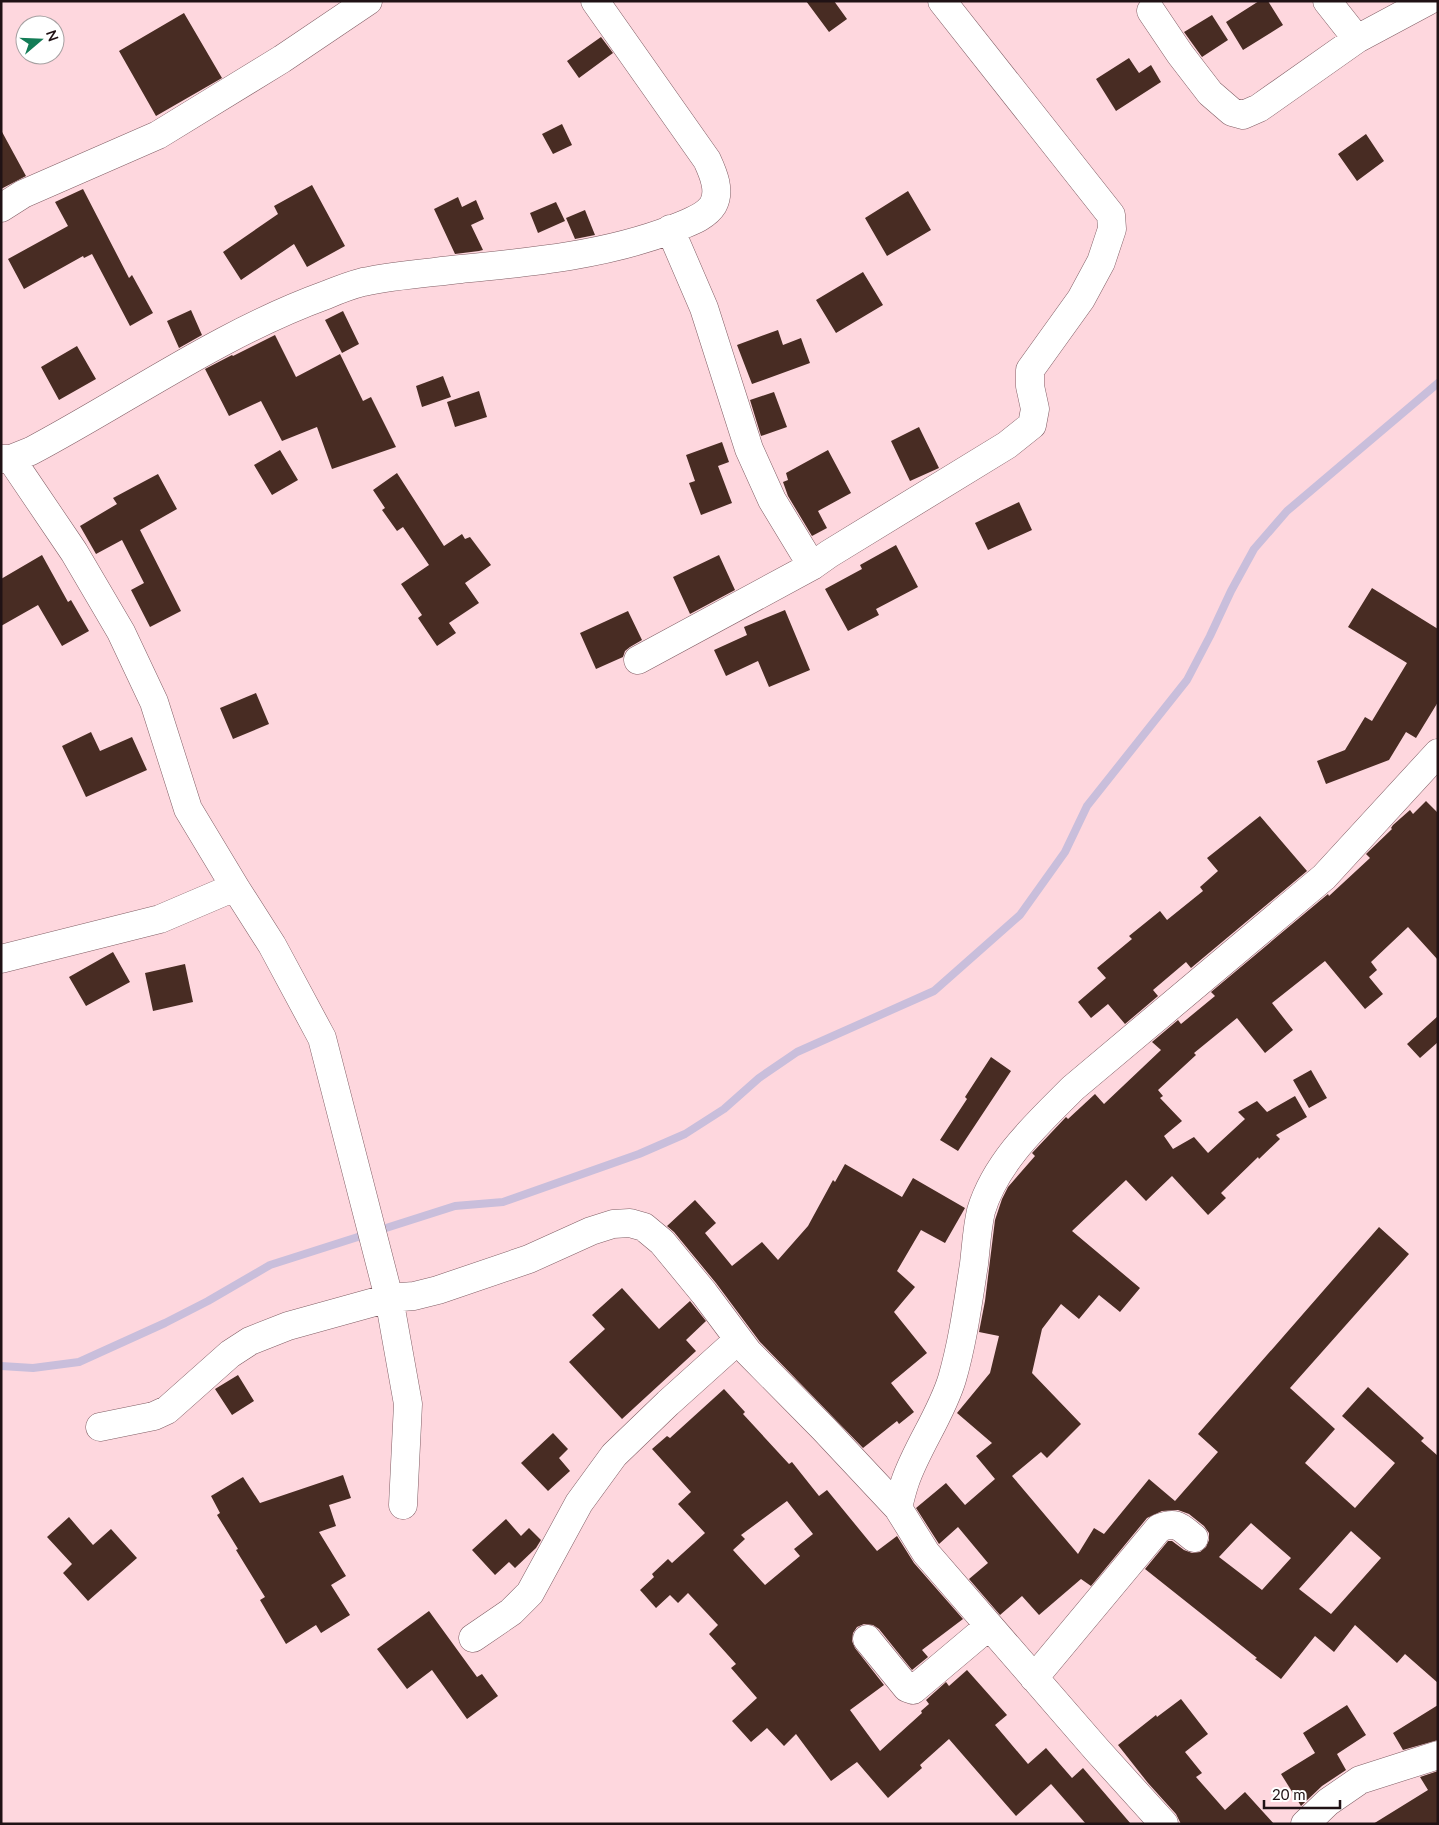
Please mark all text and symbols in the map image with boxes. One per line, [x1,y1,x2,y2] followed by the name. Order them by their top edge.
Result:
[15,15,65,65] north arrow
[43,28,63,43] text: N
[1264,1778,1340,1810] scale bar
[1272,1785,1306,1803] text: 20 m

